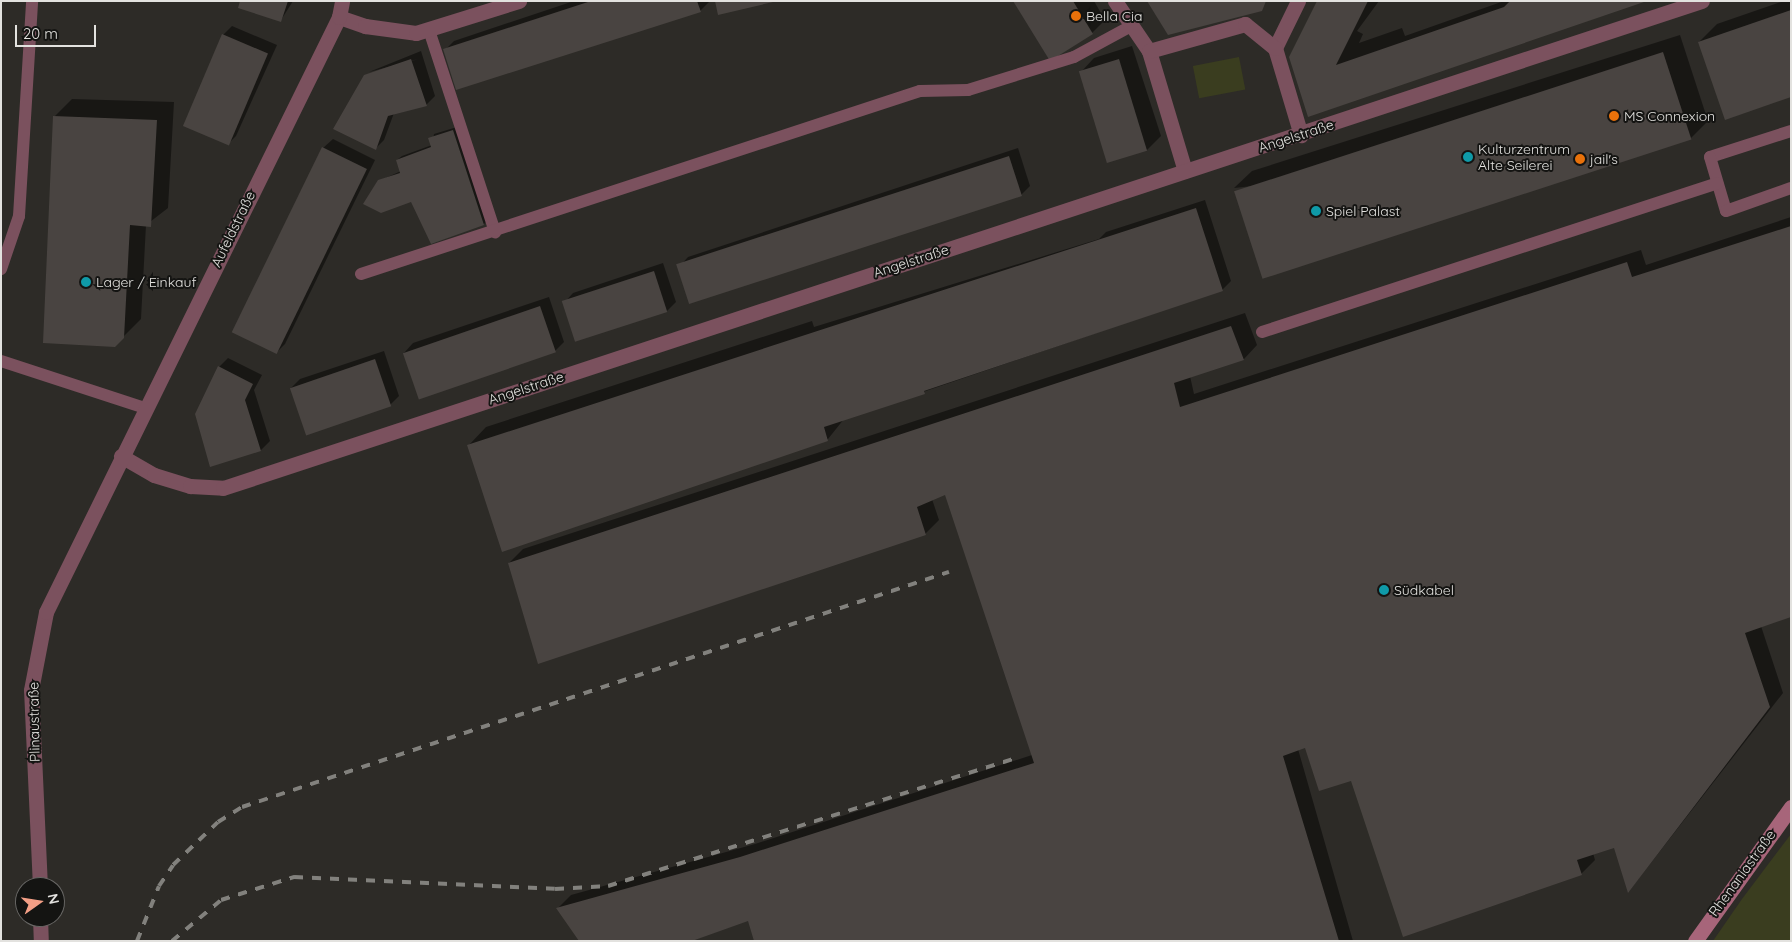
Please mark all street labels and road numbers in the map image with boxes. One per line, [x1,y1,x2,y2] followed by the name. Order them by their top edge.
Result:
[1256,116,1336,156] street label: Angelstraße
[207,188,259,270] street label: Aufeldstraße
[871,241,951,281] street label: Angelstraße
[486,368,566,408] street label: Angelstraße
[25,682,43,762] street label: Plinaustraße
[1705,826,1779,920] street label: Rhenaniastraße

